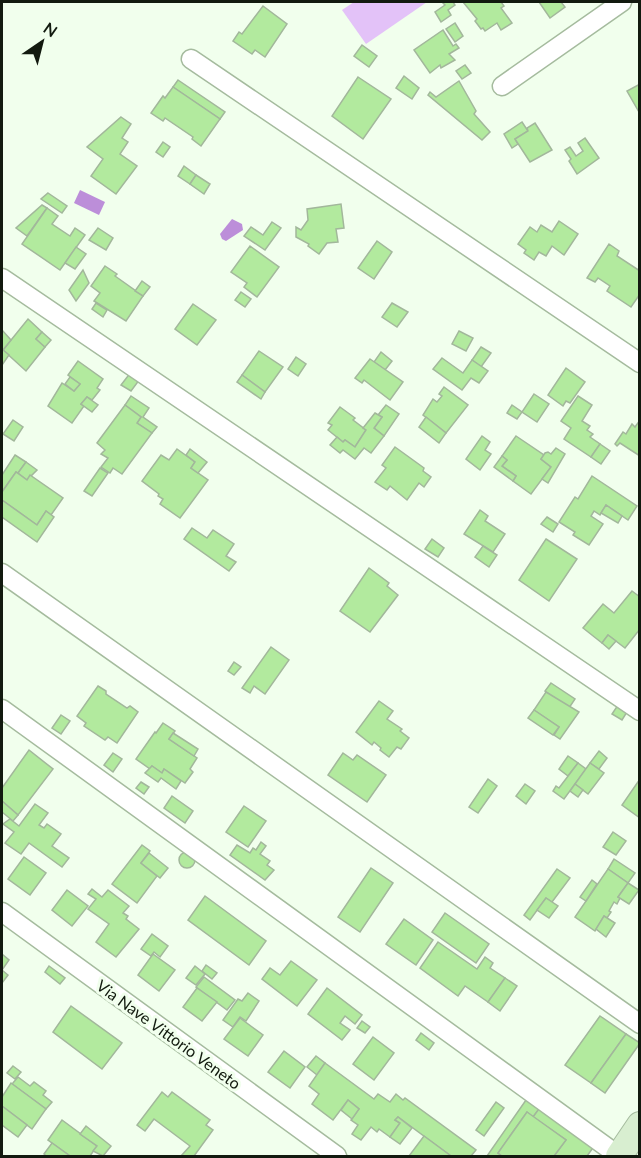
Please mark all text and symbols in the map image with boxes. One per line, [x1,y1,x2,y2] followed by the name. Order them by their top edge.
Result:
[12,12,72,72] north arrow
[40,18,61,41] text: N
[93,975,245,1093] street label: Via Nave Vittorio Veneto

